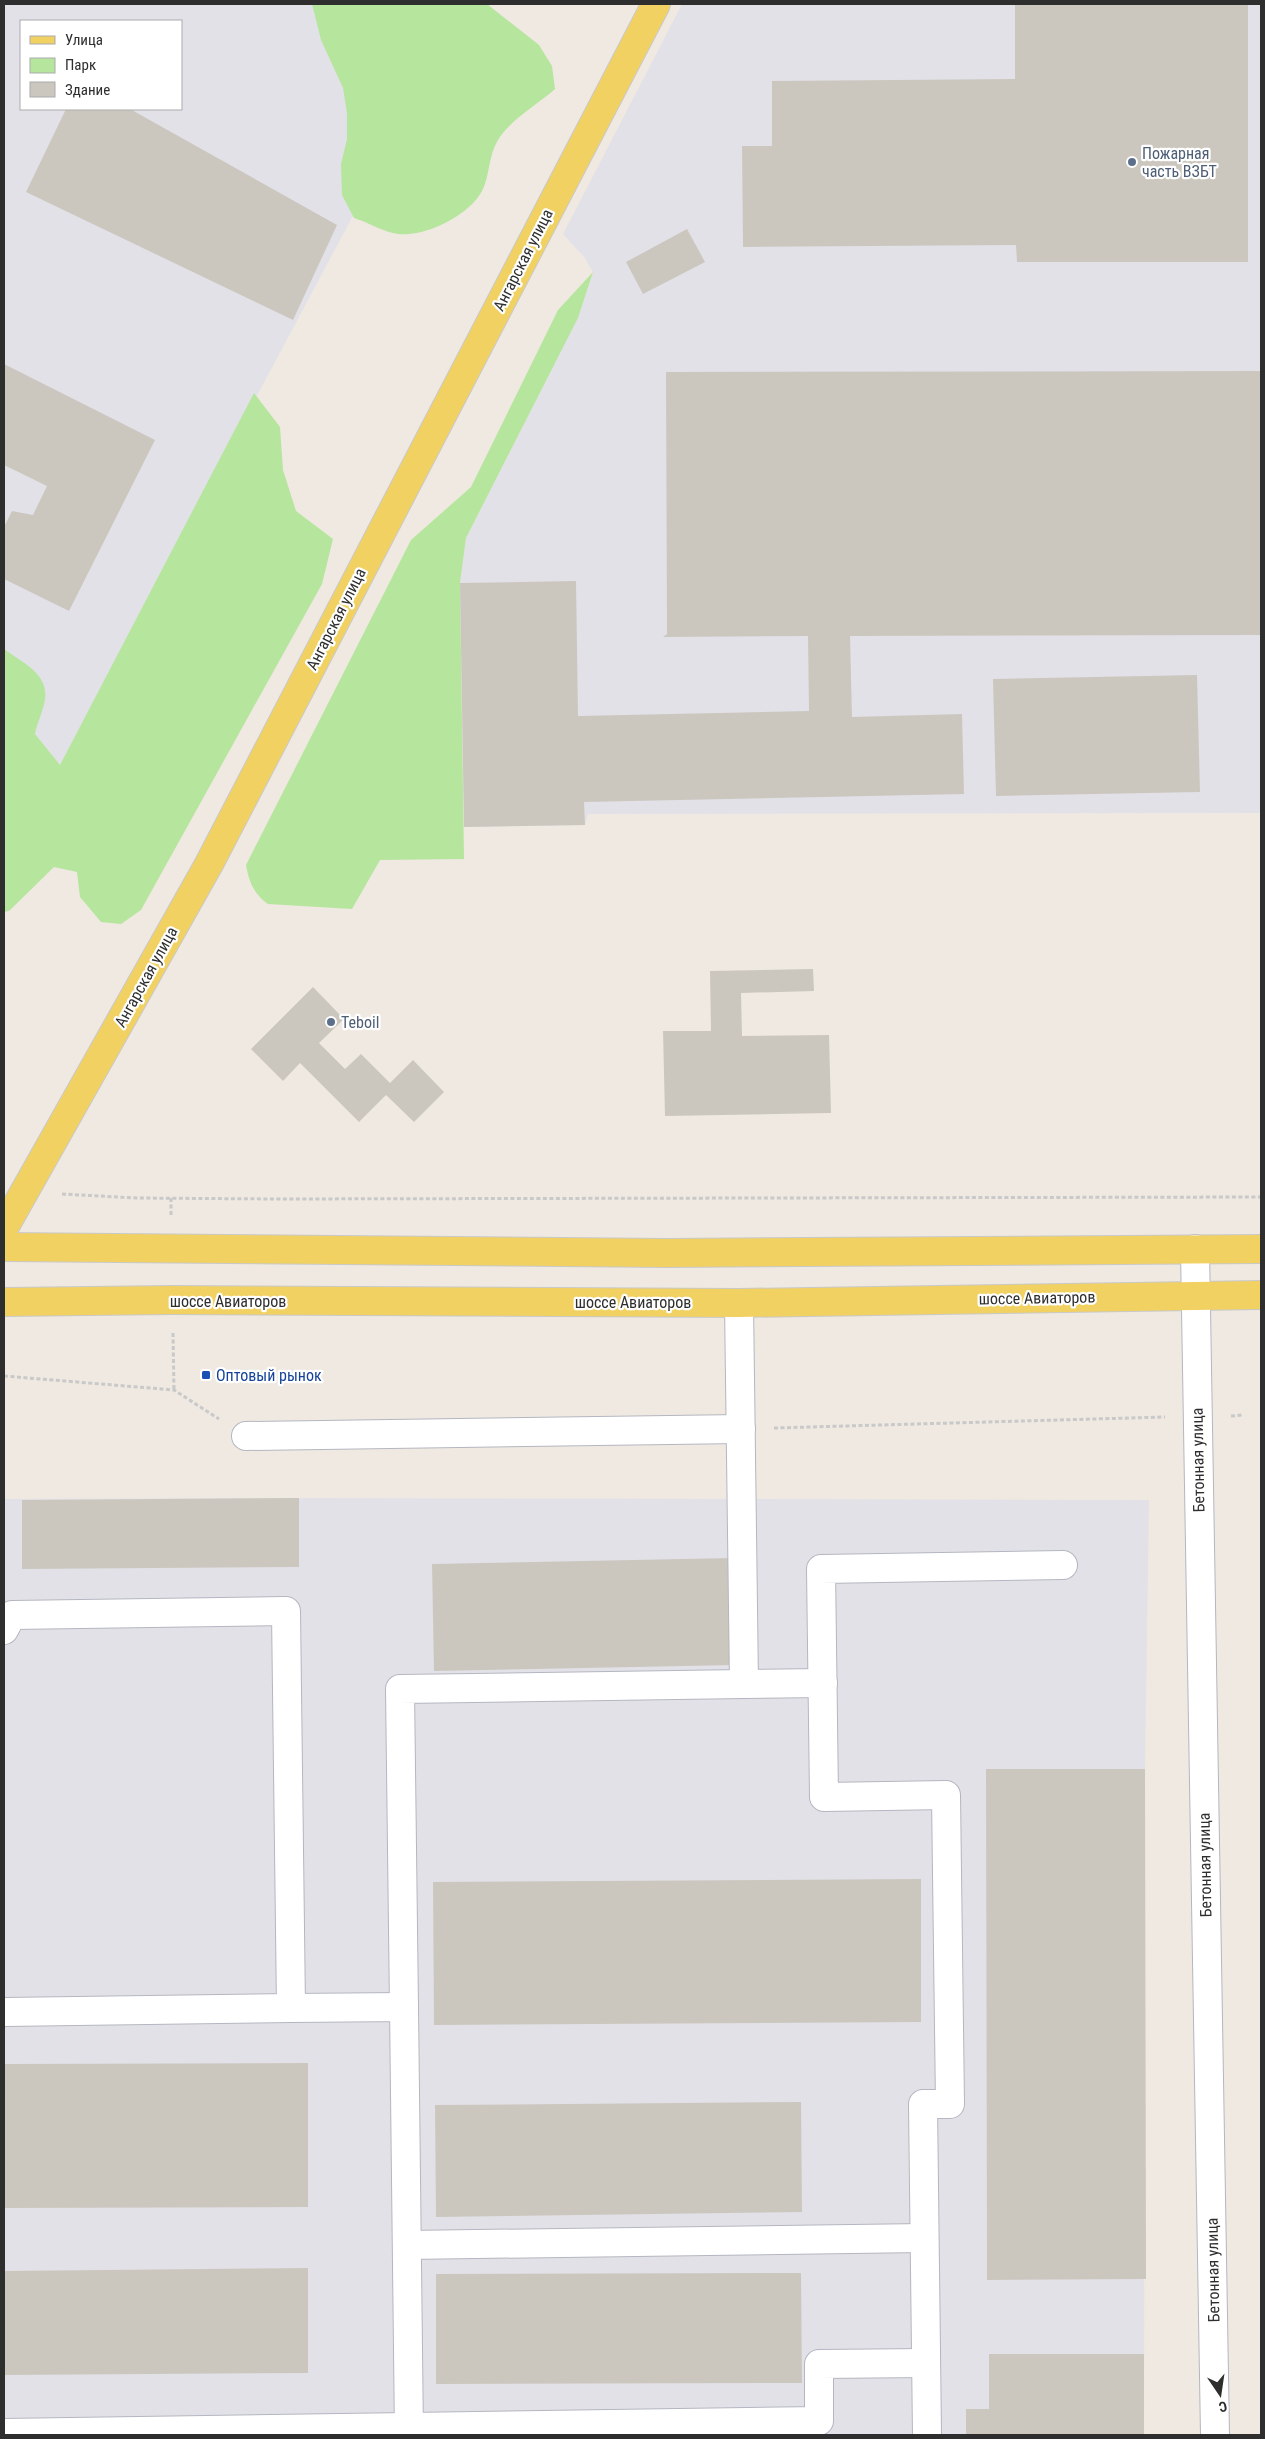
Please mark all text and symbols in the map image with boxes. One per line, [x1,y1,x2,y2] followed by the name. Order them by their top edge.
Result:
[20,20,182,110] legend
[65,31,103,49] text: Улица
[65,56,96,74] text: Парк
[65,81,110,99] text: Здание
[1142,144,1217,181] place label: Пожарная часть ВЗБТ
[1126,156,1138,168] marker: Пожарная часть ВЗБТ
[489,206,557,314] street label: Ангарская улица
[302,565,370,673] street label: Ангарская улица
[111,924,181,1030] street label: Ангарская улица
[341,1013,379,1032] place label: Teboil
[325,1016,337,1028] marker: Teboil
[978,1287,1096,1309] street label: шоссе Авиаторов
[170,1292,286,1311] street label: шоссе Авиаторов
[575,1293,691,1312] street label: шоссе Авиаторов
[216,1366,322,1385] place label: Оптовый рынок
[200,1369,212,1381] marker: Оптовый рынок
[1188,1407,1208,1513] street label: Бетонная улица
[1195,1812,1215,1918] street label: Бетонная улица
[1203,2217,1223,2323] street label: Бетонная улица
[1195,2369,1245,2419] north arrow
[1217,2398,1229,2415] text: С

